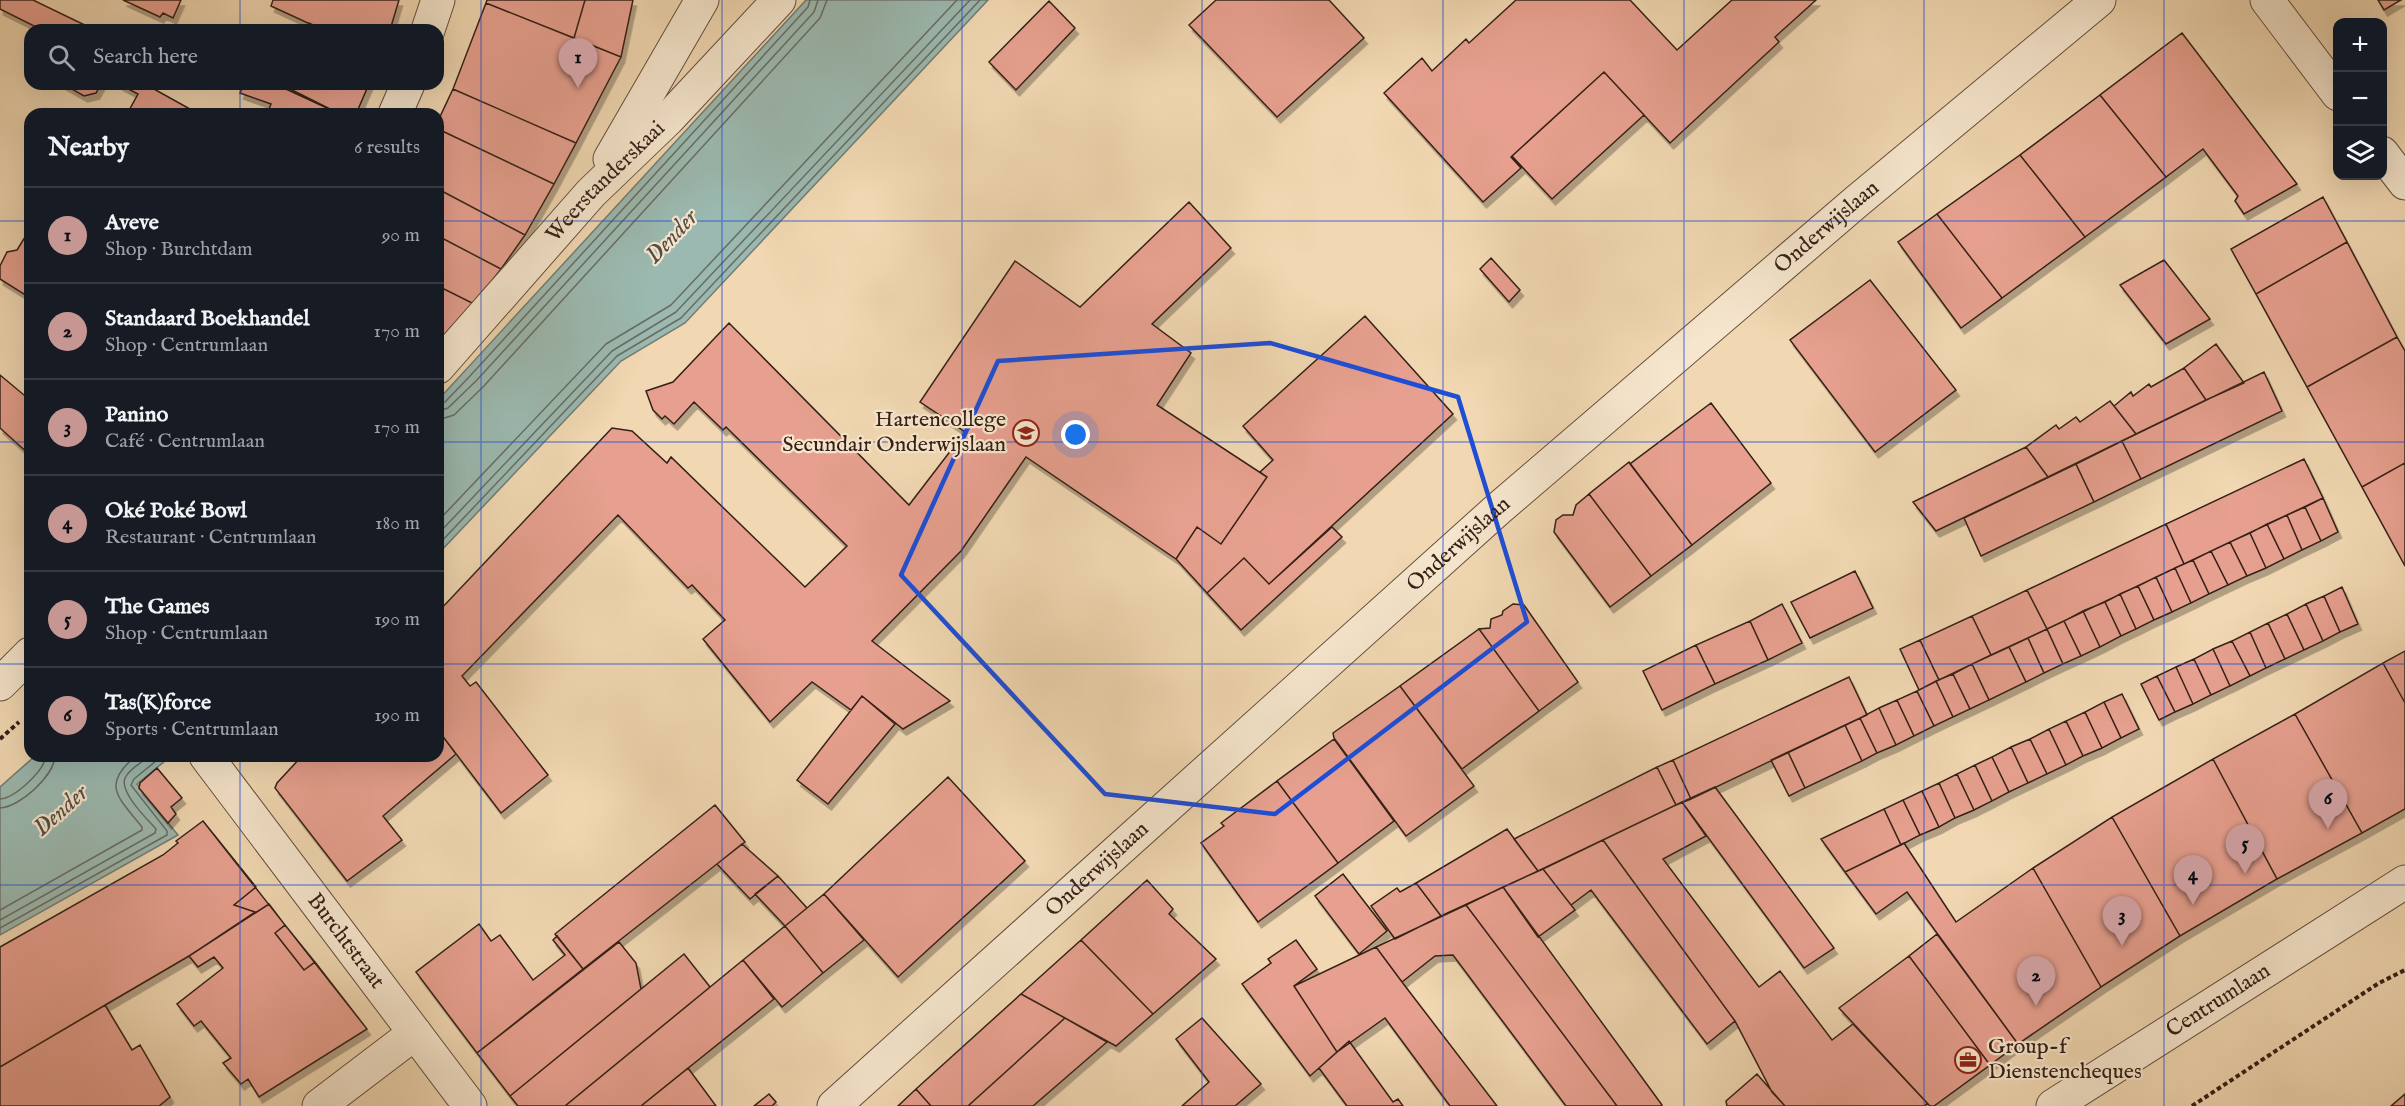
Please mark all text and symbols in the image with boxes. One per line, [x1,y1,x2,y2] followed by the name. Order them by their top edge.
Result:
[2333,18,2387,180] map controls
[2333,18,2387,72] button: +
[24,24,444,90] search box
[558,38,598,88] pin: 1
[45,41,78,74] icon: search
[93,43,198,71] text: Search here
[2333,72,2387,126] button: −
[540,115,671,248] street label: Weerstanderskaai
[2333,126,2387,180] button: layers
[48,131,129,164] text: Nearby
[354,135,420,160] text: 6 results
[1768,174,1885,280] street label: Onderwijslaan
[639,202,706,271] water label: Dender
[105,209,159,237] text: Aveve
[64,223,71,248] text: 1
[382,223,420,248] text: 90 m
[105,237,252,262] text: Shop · Burchtdam
[105,305,310,333] text: Standaard Boekhandel
[63,319,72,344] text: 2
[374,319,420,344] text: 170 m
[105,333,268,358] text: Shop · Centrumlaan
[105,401,168,429] text: Panino
[782,406,1006,459] place label: Hartencollege Secundair Onderwijslaan
[64,415,71,440] text: 3
[374,415,420,440] text: 170 m
[1011,418,1041,448] school or university icon: Hartencollege Secundair Onderwijslaan
[1061,420,1090,449] your location
[105,429,265,454] text: Café · Centrumlaan
[1401,490,1516,598] street label: Onderwijslaan
[105,497,247,525] text: Oké Poké Bowl
[63,511,72,536] text: 4
[375,511,420,536] text: 180 m
[105,525,316,550] text: Restaurant · Centrumlaan
[105,593,209,621] text: The Games
[64,607,71,632] text: 5
[374,607,420,632] text: 190 m
[105,621,268,646] text: Shop · Centrumlaan
[105,689,211,717] text: Tas(K)force
[63,703,72,728] text: 6
[374,703,420,728] text: 190 m
[105,717,279,742] text: Sports · Centrumlaan
[27,777,96,844] water label: Dender
[2308,780,2348,829] pin: 6
[1040,815,1155,923] street label: Onderwijslaan
[2226,824,2264,874] pin: 5
[2174,856,2212,905] pin: 4
[301,888,391,995] street label: Burchtstraat
[2102,896,2142,946] pin: 3
[2016,956,2056,1006] pin: 2
[2161,957,2276,1044] street label: Centrumlaan
[1988,1033,2142,1086] place label: Group-f Dienstencheques
[1953,1045,1983,1075] office icon: Group-f Dienstencheques

